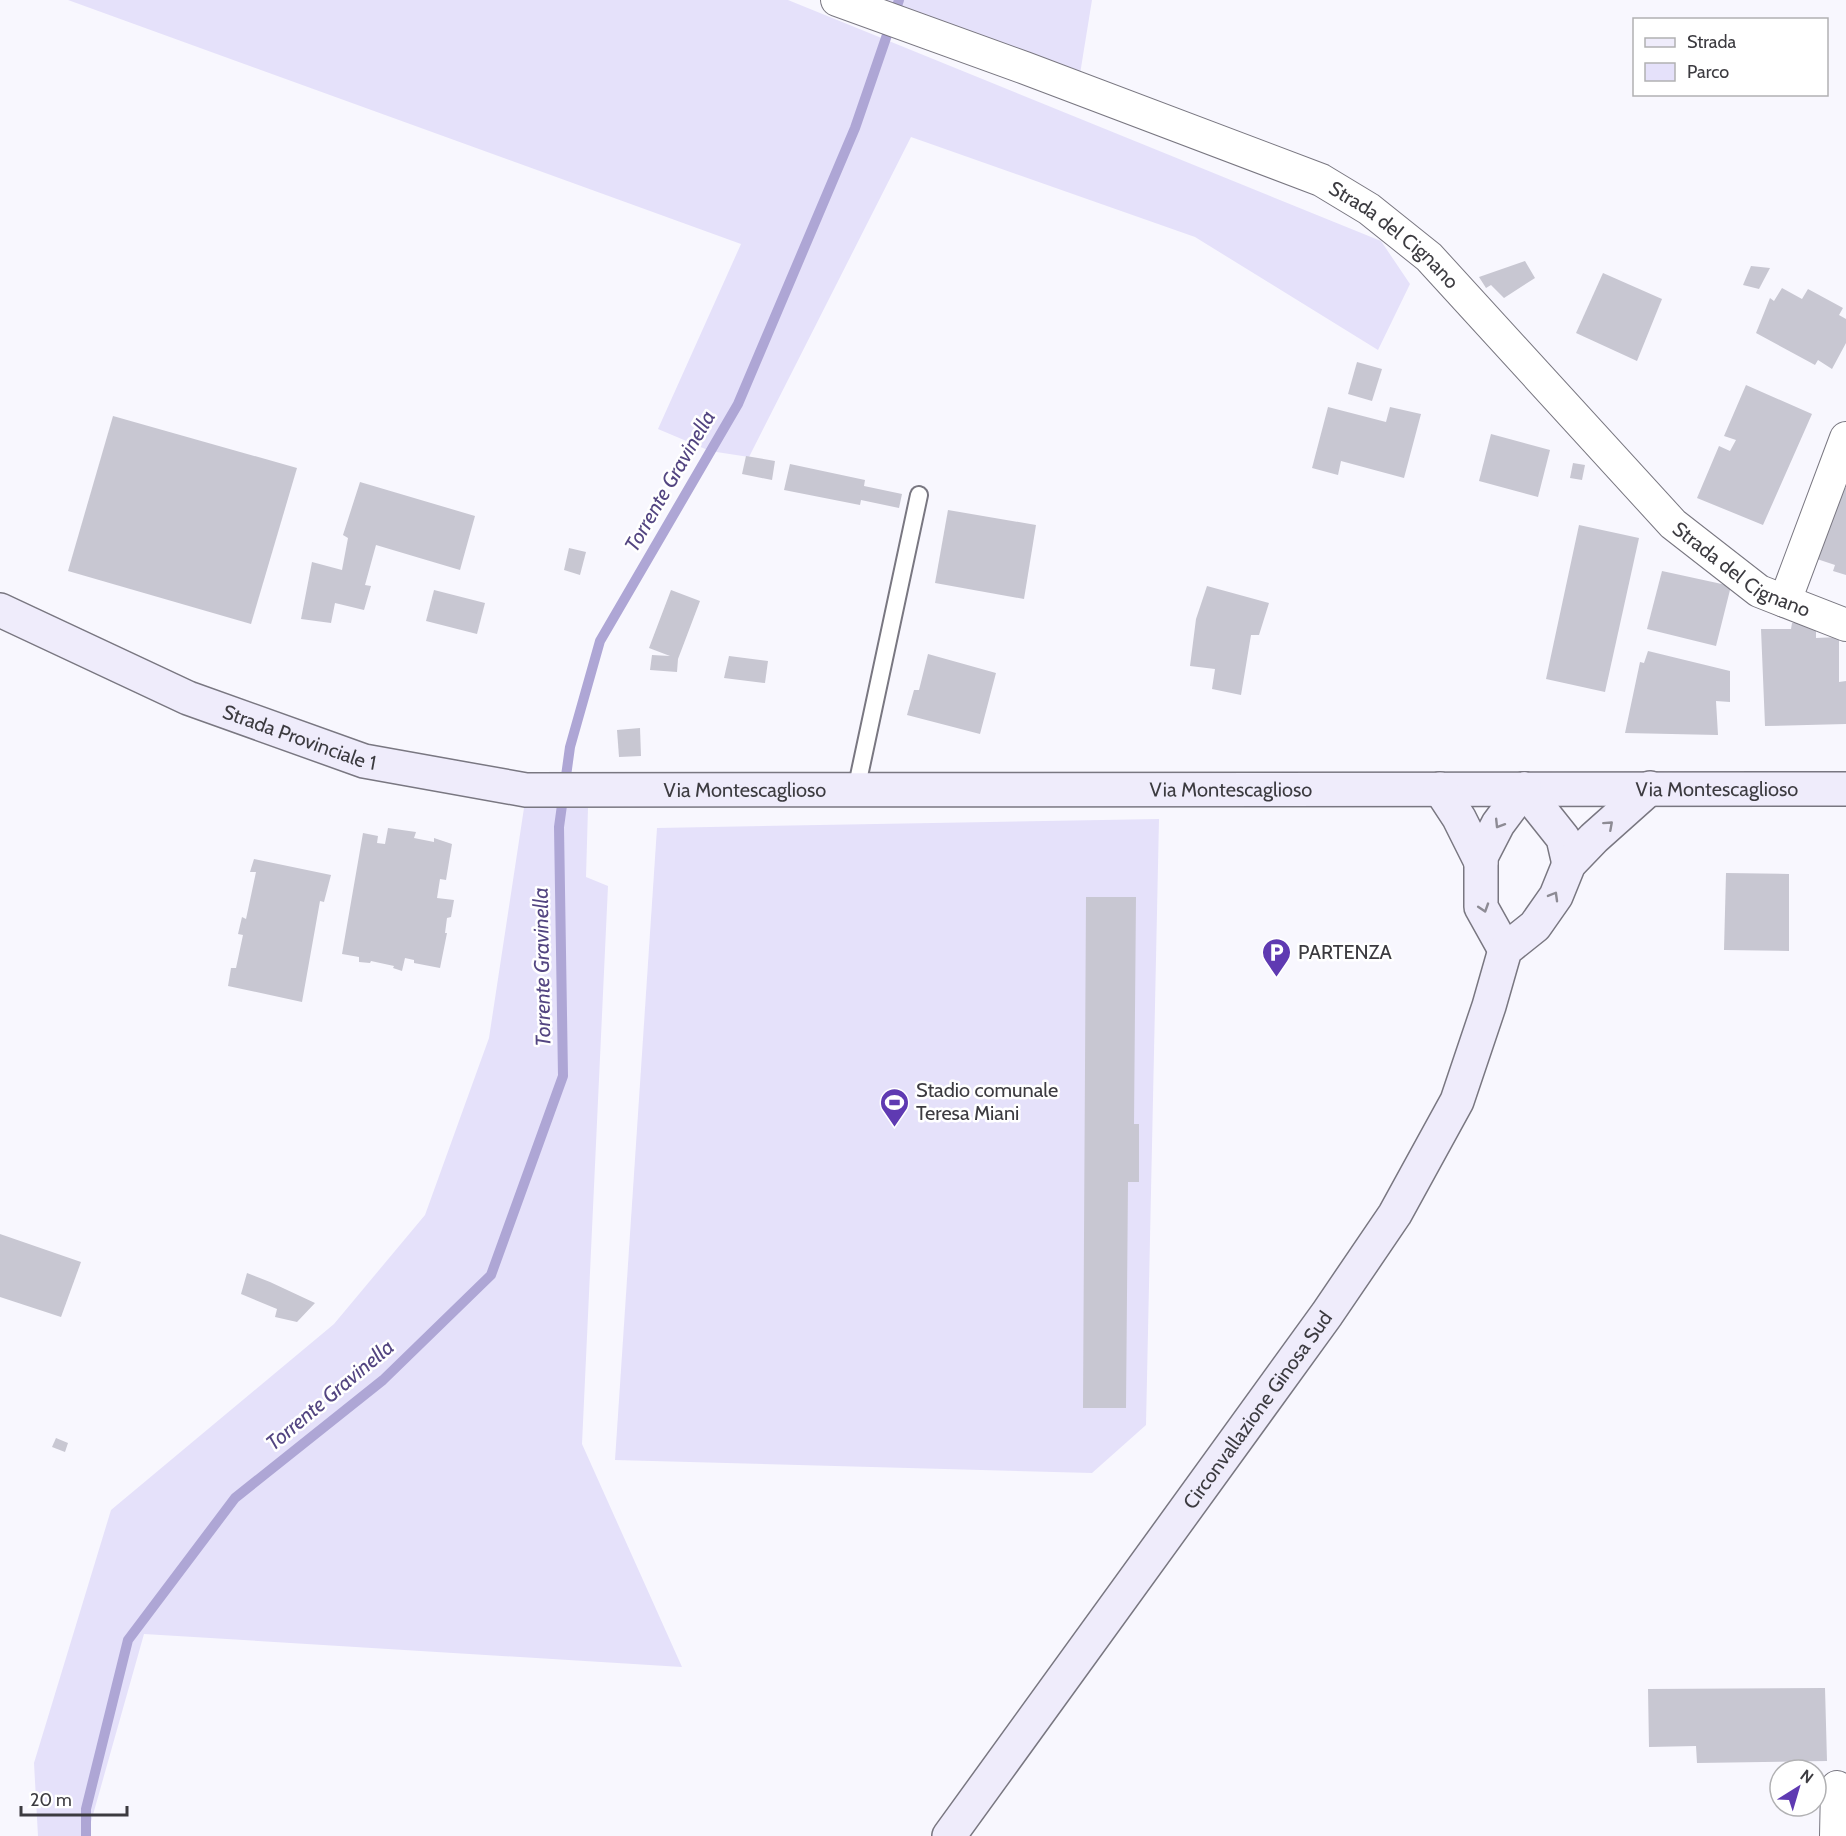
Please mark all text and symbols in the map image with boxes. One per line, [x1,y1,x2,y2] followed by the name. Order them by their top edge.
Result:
[1633,18,1828,96] legend
[1687,31,1737,53] text: Strada
[1687,61,1729,83] text: Parco
[1325,176,1464,294] street label: Strada del Cignano
[619,406,720,556] water label: Torrente Gravinella
[1668,516,1814,622] street label: Strada del Cignano
[219,699,378,775] street label: Strada Provinciale 1
[1150,777,1312,802] street label: Via Montescaglioso
[1636,777,1798,801] street label: Via Montescaglioso
[664,778,826,802] street label: Via Montescaglioso
[1495,818,1507,828] one-way arrow
[1602,821,1612,832] one-way arrow
[528,887,555,1047] water label: Torrente Gravinella
[1547,892,1558,903] one-way arrow
[1477,903,1489,913] one-way arrow
[1261,936,1293,978] parking icon: PARTENZA
[1298,940,1393,964] place label: PARTENZA
[916,1078,1058,1125] place label: Stadio comunale Teresa Miani
[879,1086,911,1128] sports icon: Stadio comunale Teresa Miani
[1178,1306,1337,1514] street label: Circonvallazione Ginosa Sud
[261,1334,399,1455] water label: Torrente Gravinella
[1768,1758,1828,1818] north arrow
[1796,1765,1817,1787] text: N
[21,1779,128,1817] scale bar
[30,1789,72,1811] text: 20 m

